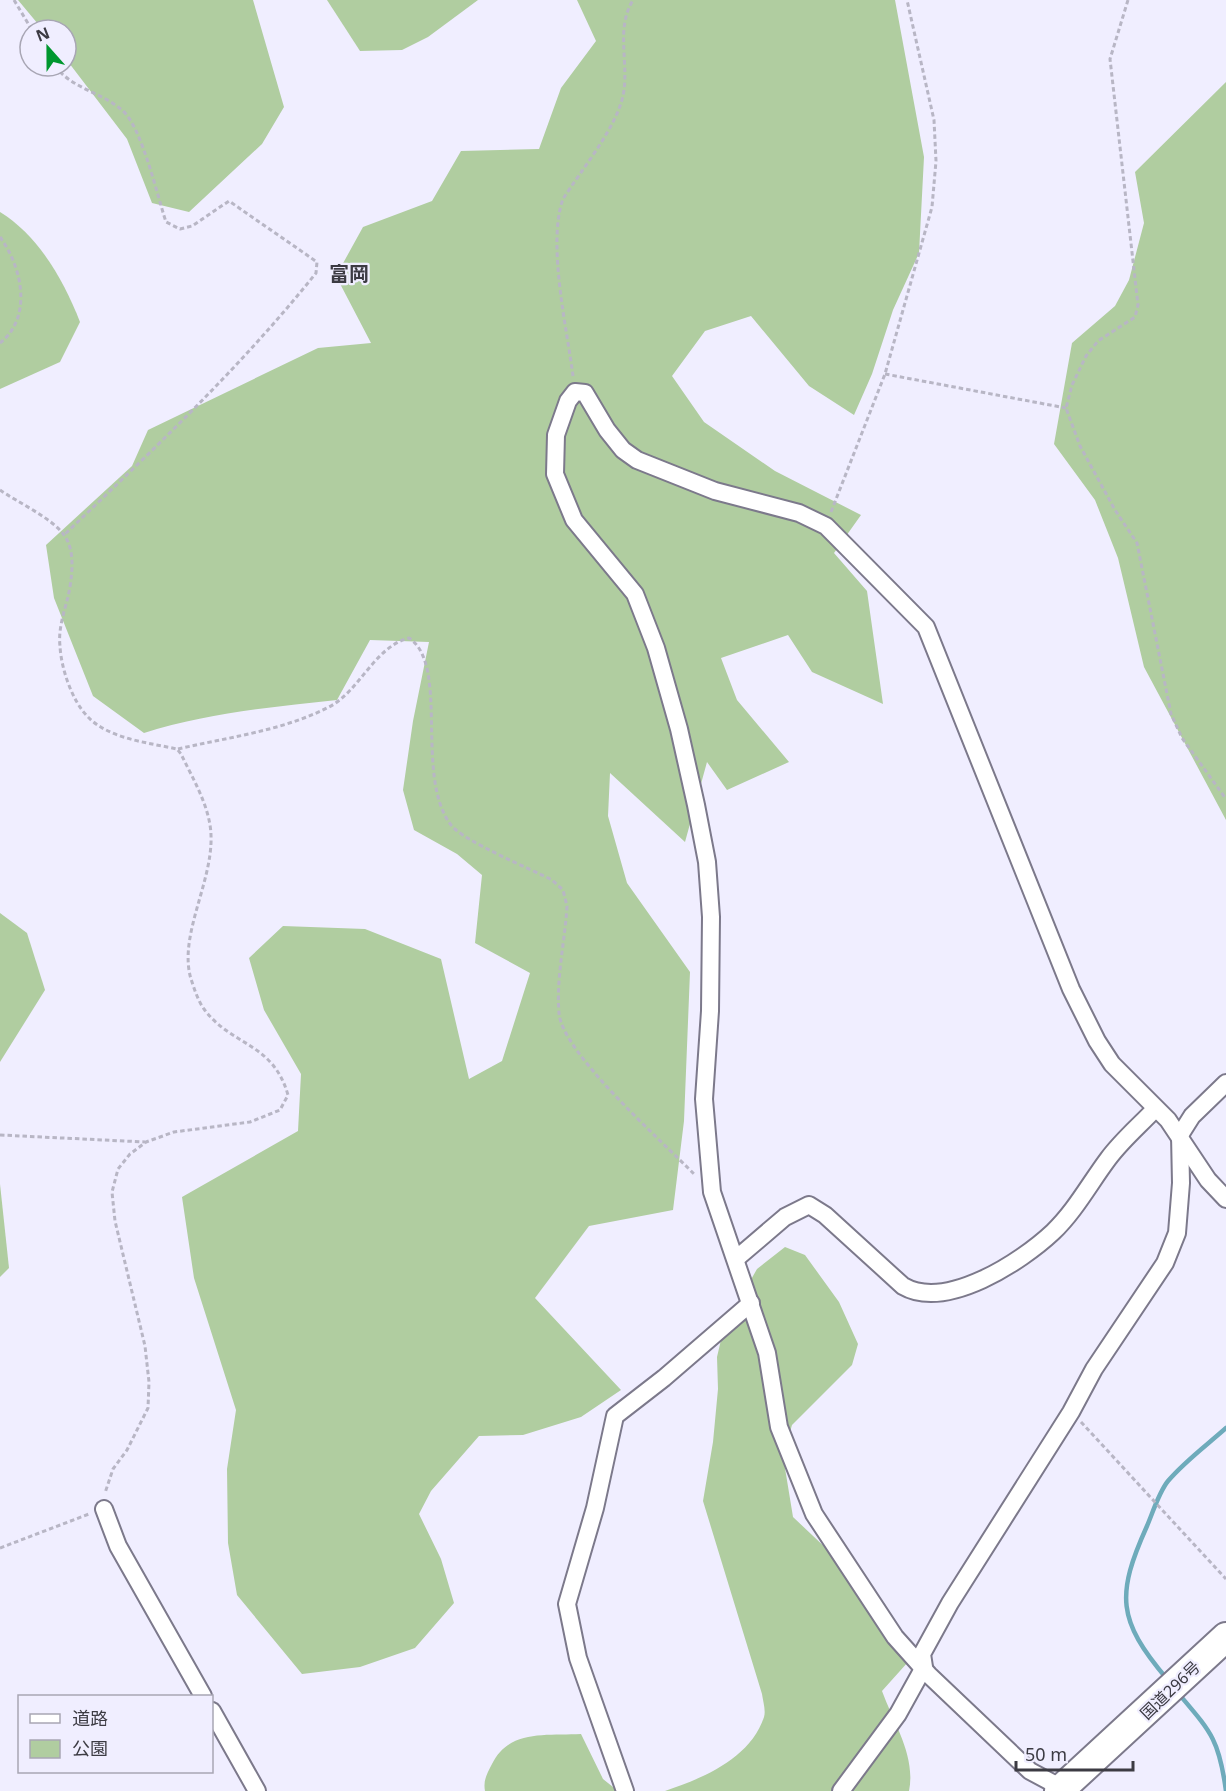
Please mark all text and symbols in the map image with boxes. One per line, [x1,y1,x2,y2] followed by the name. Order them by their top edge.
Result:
[18,18,78,78] north arrow
[33,21,53,47] text: N
[329,260,369,287] district label: 富岡
[1135,1656,1205,1724] street label: 国道296号
[18,1695,213,1773] legend
[72,1706,108,1730] text: 道路
[1016,1734,1133,1772] scale bar
[72,1736,108,1760] text: 公園
[1025,1742,1067,1766] text: 50 m

